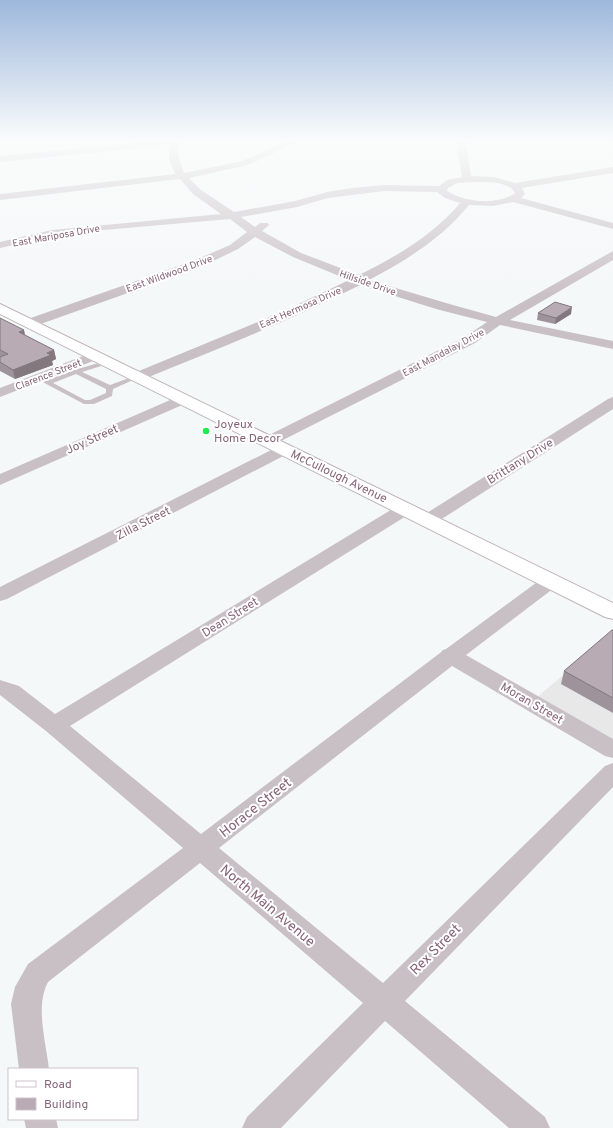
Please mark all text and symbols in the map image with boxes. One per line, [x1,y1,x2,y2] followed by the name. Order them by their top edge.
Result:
[11,222,101,251] street label: East Mariposa Drive
[124,253,215,296] street label: East Wildwood Drive
[337,268,398,299] street label: Hillside Drive
[258,284,344,332] street label: East Hermosa Drive
[401,326,487,380] street label: East Mandalay Drive
[14,357,84,394] street label: Clarence Street
[214,417,281,447] place label: Joyeux Home Decor
[64,421,121,458] street label: Joy Street
[201,426,211,436] marker: Joyeux Home Decor
[484,435,557,489] street label: Brittany Drive
[288,447,390,507] street label: McCullough Avenue
[113,503,174,544] street label: Zilla Street
[199,594,262,641] street label: Dean Street
[497,679,566,728] street label: Moran Street
[216,775,295,842] street label: Horace Street
[216,861,318,951] street label: North Main Avenue
[407,921,465,979] street label: Rex Street
[8,1068,138,1120] legend
[44,1077,72,1093] text: Road
[44,1097,88,1113] text: Building

